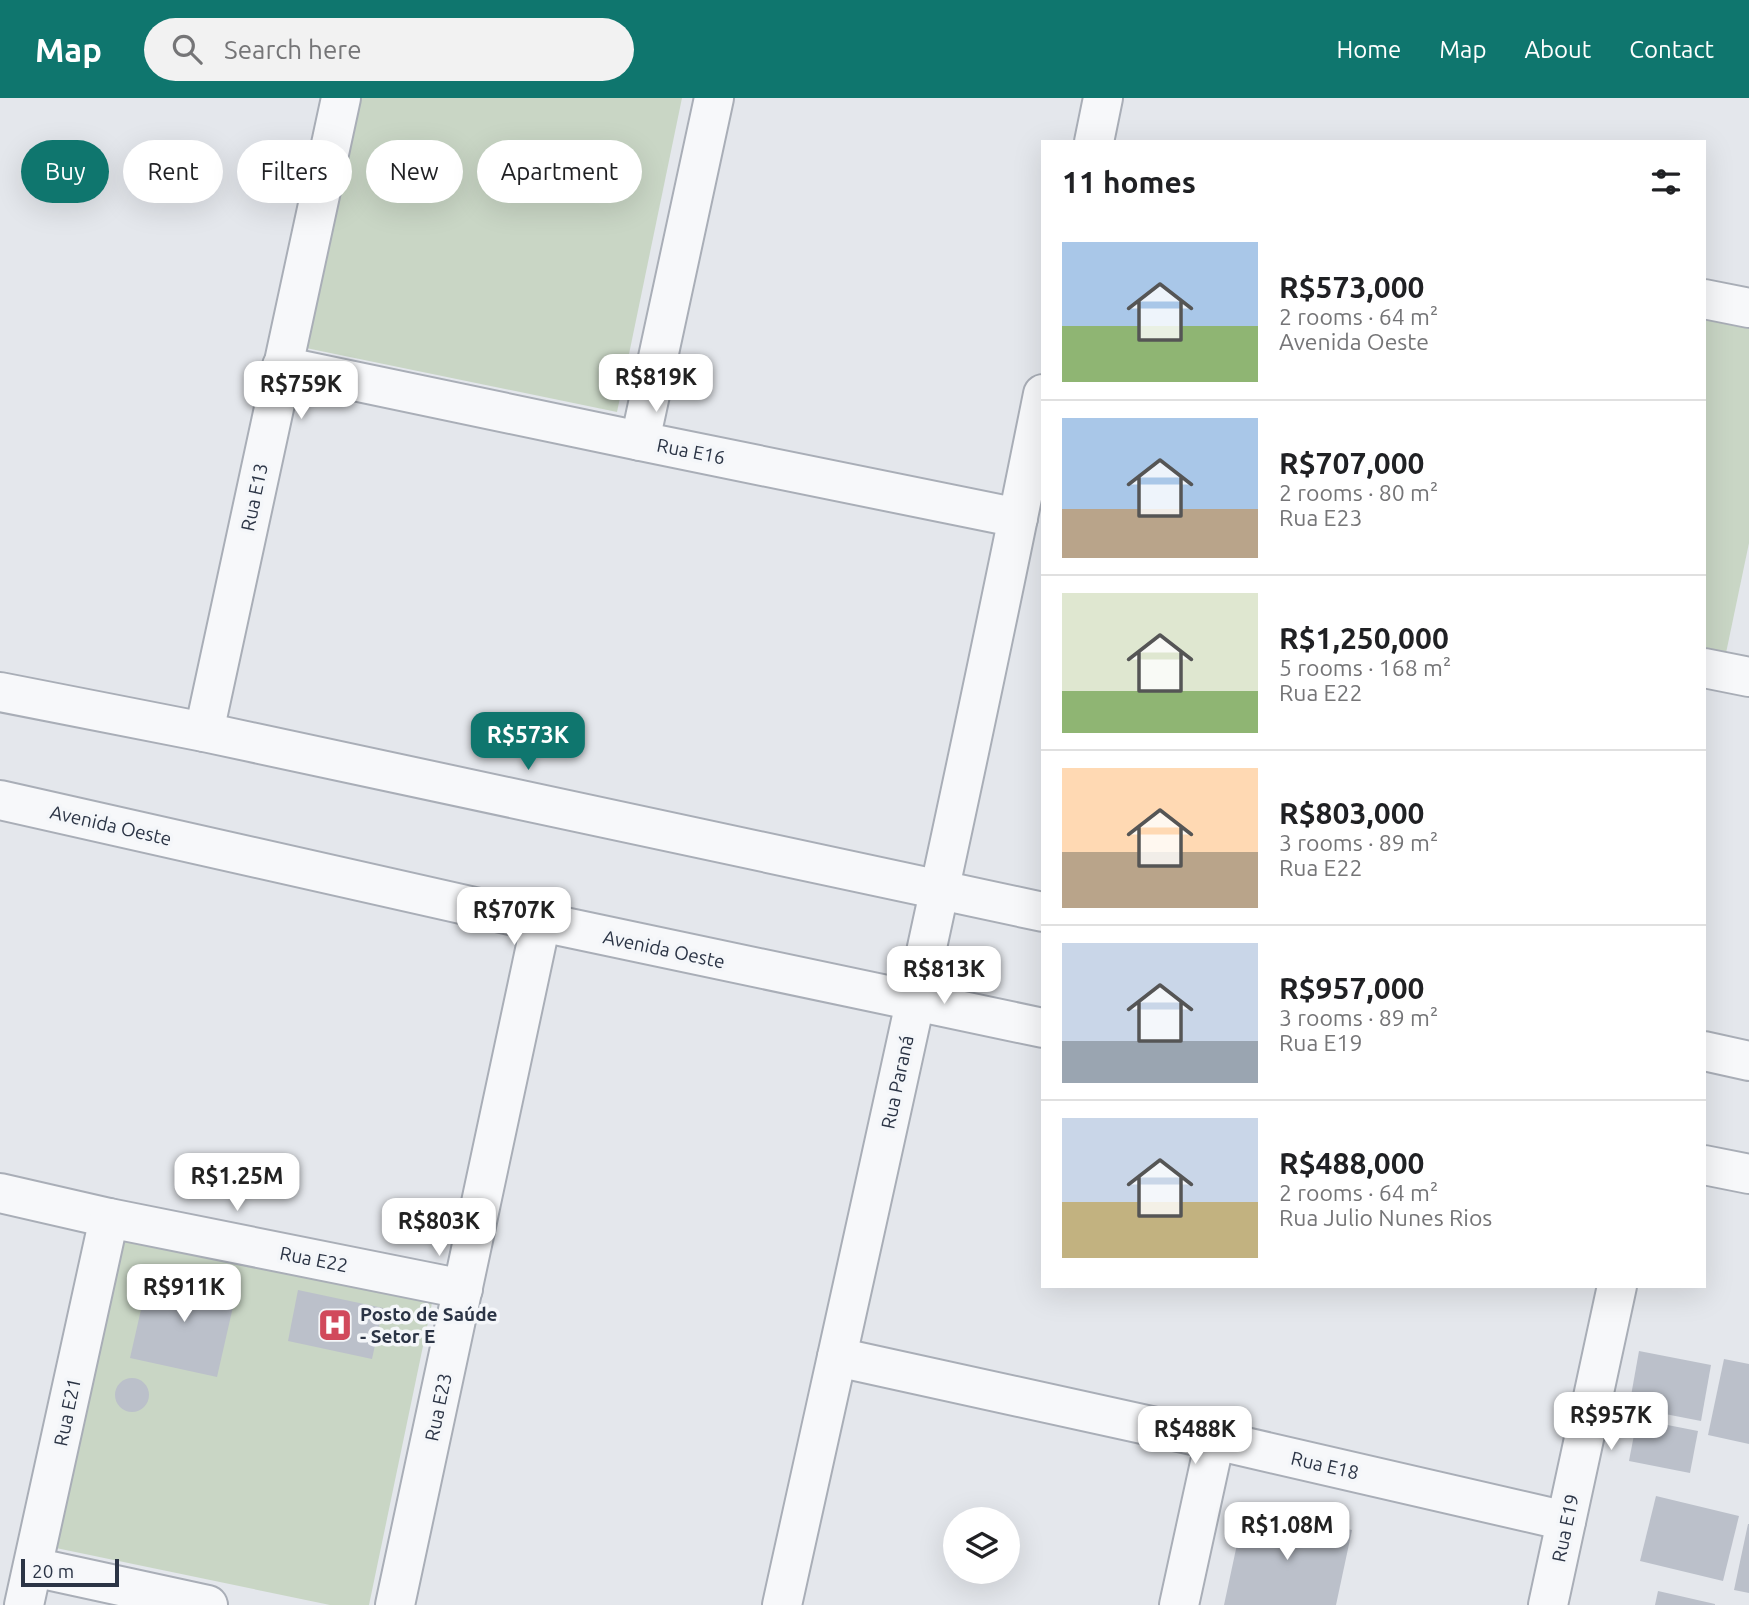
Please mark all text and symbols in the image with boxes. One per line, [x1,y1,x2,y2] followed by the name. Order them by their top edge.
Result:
[144,18,634,81] search box
[168,30,206,68] icon: search
[35,31,102,68] text: Map
[224,35,362,64] text: Search here
[1336,36,1401,63] text: Home
[1439,36,1486,63] text: Map
[1524,36,1591,63] text: About
[1629,36,1714,63] text: Contact
[21,140,109,203] chip: Buy
[123,140,223,203] chip: Rent
[237,140,352,203] chip: Filters
[366,140,463,203] chip: New
[477,140,642,203] chip: Apartment
[1647,163,1685,201] icon: filters
[1062,165,1196,199] text: 11 homes
[1118,270,1202,354] icon: home
[1279,270,1425,304] text: R$573,000
[1279,304,1438,329] text: 2 rooms · 64 m²
[1279,329,1429,354] text: Avenida Oeste
[599,354,713,414] pin: R$819K
[244,362,358,421] pin: R$759K
[615,364,697,389] text: R$819K
[260,371,342,396] text: R$759K
[655,434,727,468] street label: Rua E16
[1118,446,1202,530] icon: home
[1279,446,1425,480] text: R$707,000
[236,461,272,533] street label: Rua E13
[1279,480,1438,505] text: 2 rooms · 80 m²
[1279,505,1362,530] text: Rua E23
[1118,621,1202,705] icon: home
[1279,621,1449,655] text: R$1,250,000
[1279,655,1451,680] text: 5 rooms · 168 m²
[1279,680,1362,705] text: Rua E22
[471,712,585,772] pin: R$573K
[487,722,569,747] text: R$573K
[1118,796,1202,880] icon: home
[1279,796,1425,830] text: R$803,000
[48,800,174,850] street label: Avenida Oeste
[1279,830,1438,855] text: 3 rooms · 89 m²
[1279,855,1362,880] text: Rua E22
[457,888,571,947] pin: R$707K
[473,897,555,922] text: R$707K
[601,925,727,973] street label: Avenida Oeste
[887,946,1001,1006] pin: R$813K
[903,956,985,981] text: R$813K
[1118,971,1202,1055] icon: home
[1279,971,1425,1005] text: R$957,000
[1279,1005,1438,1030] text: 3 rooms · 89 m²
[1279,1030,1362,1055] text: Rua E19
[876,1033,918,1131] street label: Rua Paraná
[1118,1146,1202,1230] icon: home
[1279,1146,1425,1180] text: R$488,000
[172,1154,302,1213] pin: R$1.25M
[190,1163,284,1188] text: R$1.25M
[1279,1180,1438,1205] text: 2 rooms · 64 m²
[382,1198,496,1258] pin: R$803K
[1279,1205,1492,1230] text: Rua Julio Nunes Rios
[398,1208,480,1233] text: R$803K
[278,1242,350,1276] street label: Rua E22
[127,1264,241,1324] pin: R$911K
[143,1274,225,1299] text: R$911K
[360,1303,498,1347] place label: Posto de Saúde - Setor E
[316,1306,354,1344] hospital icon: Posto de Saúde - Setor E
[420,1371,456,1443] street label: Rua E23
[49,1376,85,1448] street label: Rua E21
[1554,1392,1668,1452] pin: R$957K
[1570,1402,1652,1427] text: R$957K
[1138,1406,1252,1466] pin: R$488K
[1154,1416,1236,1441] text: R$488K
[1289,1447,1361,1483] street label: Rua E18
[1547,1492,1583,1564] street label: Rua E19
[1222,1502,1352,1562] pin: R$1.08M
[943,1507,1020,1584] map controls
[943,1507,1020,1584] button: layers
[1240,1512,1334,1537] text: R$1.08M
[21,1556,119,1588] scale bar
[32,1560,74,1582] text: 20 m

